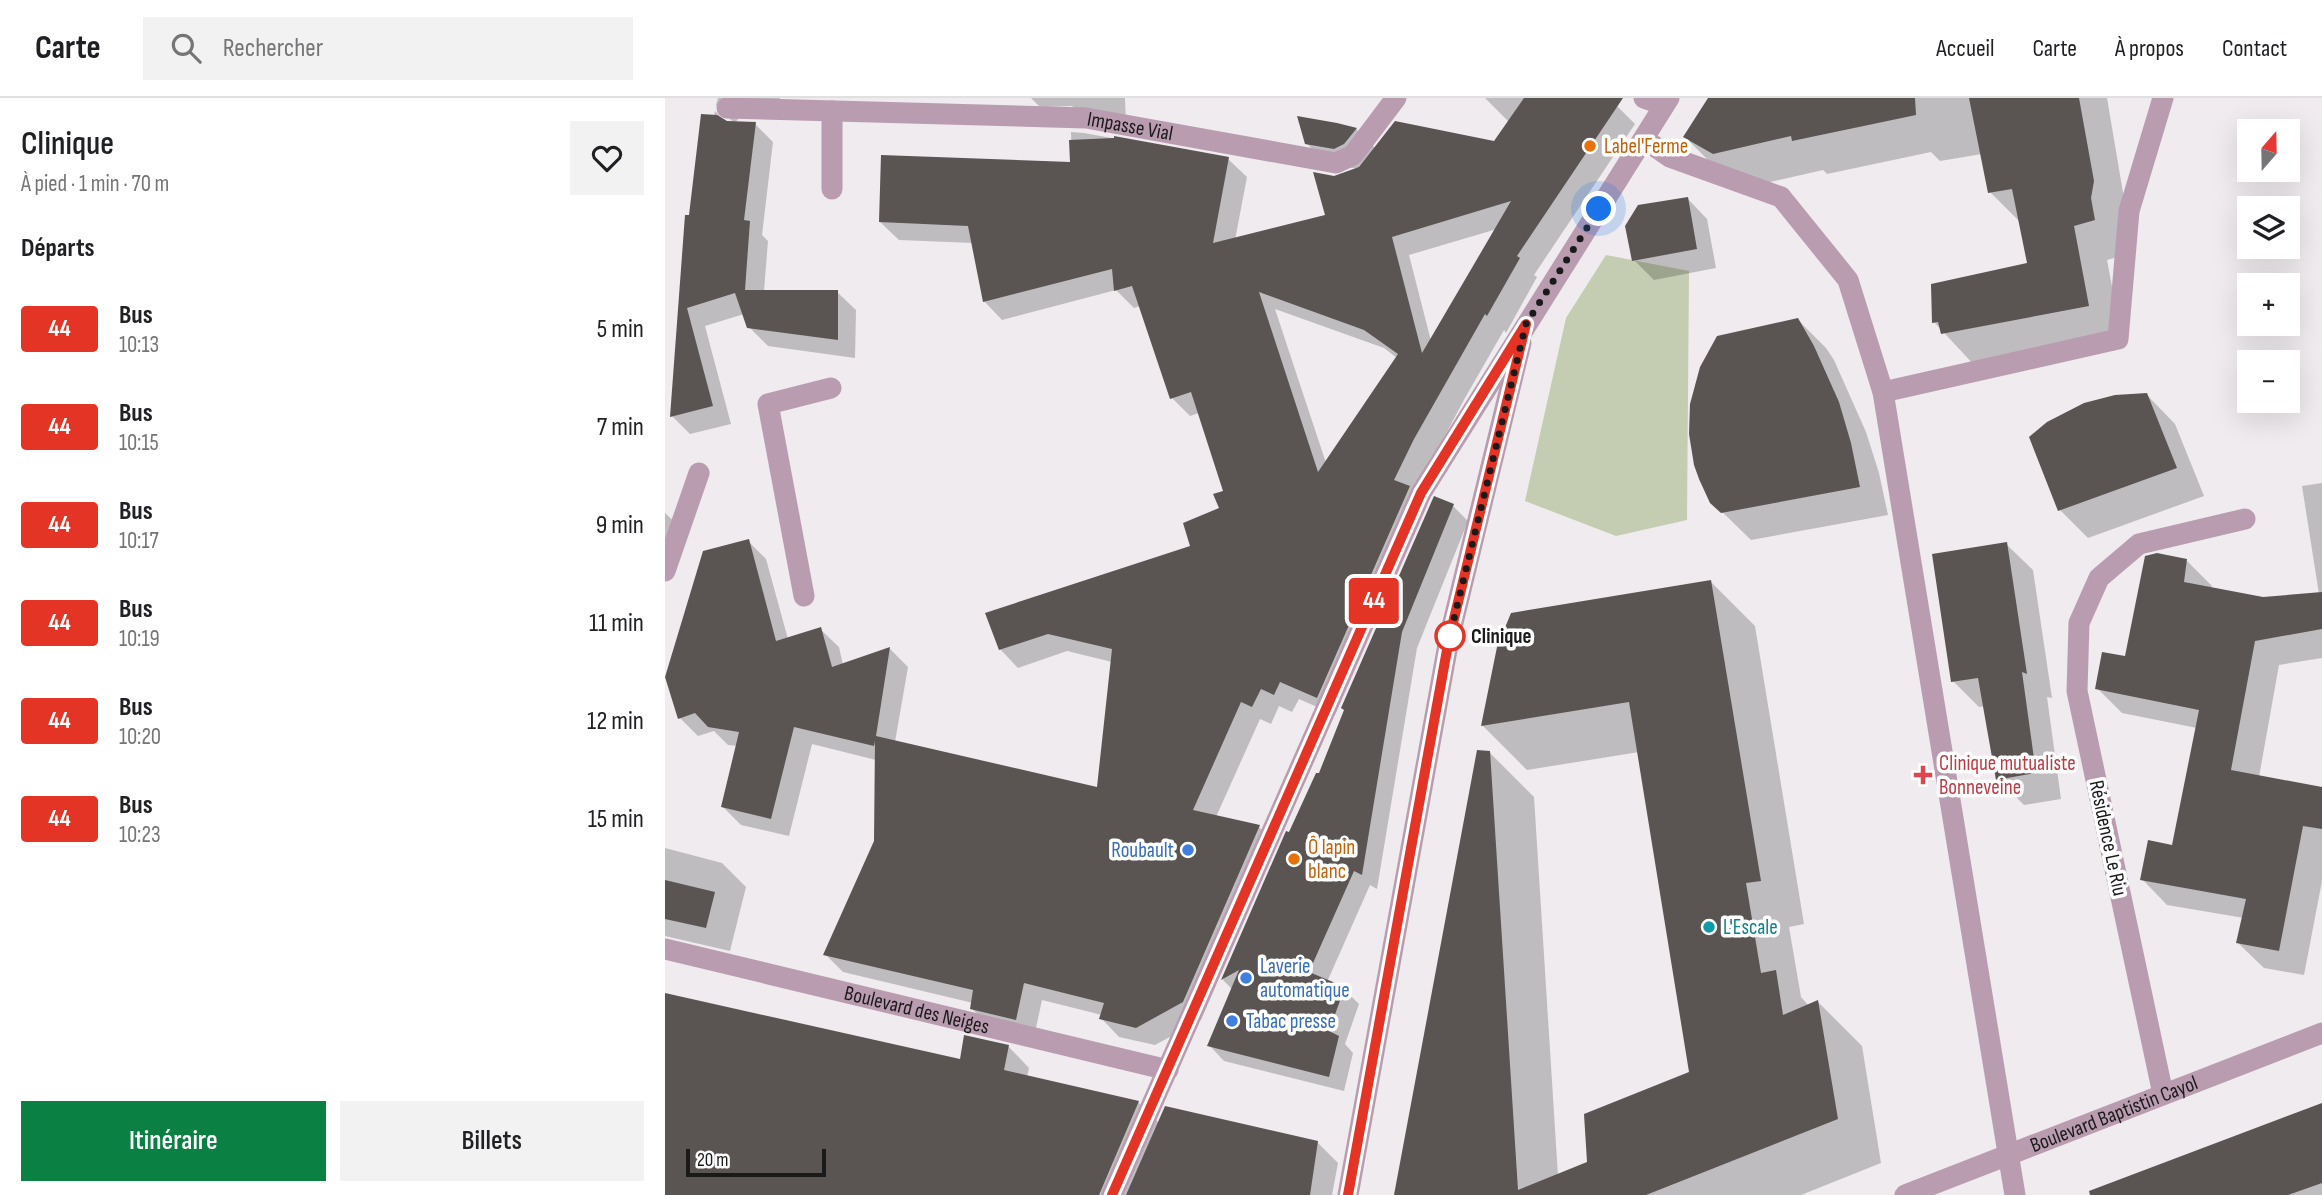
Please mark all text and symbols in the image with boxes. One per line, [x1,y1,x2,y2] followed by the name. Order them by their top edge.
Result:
[143,17,633,80] search box
[35,28,101,68] text: Carte
[167,29,205,67] icon: search
[223,33,323,64] text: Rechercher
[1936,34,1995,63] text: Accueil
[2033,34,2077,63] text: Carte
[2115,34,2184,63] text: À propos
[2222,34,2287,63] text: Contact
[1085,106,1175,146] street label: Impasse Vial
[2237,119,2299,182] north arrow
[2237,119,2300,413] map controls
[570,121,644,195] button: heart
[21,124,114,164] text: Clinique
[1604,134,1688,159] place label: Label'Ferme
[1582,138,1598,154] marker: Label'Ferme
[21,170,169,198] text: À pied · 1 min · 70 m
[1581,191,1616,226] your location
[2237,196,2300,259] button: layers
[21,233,94,264] text: Départs
[2237,273,2300,336] button: +
[119,300,153,331] text: Bus
[48,314,71,343] text: 44
[597,314,644,345] text: 5 min
[119,331,159,359] text: 10:13
[2237,350,2300,413] button: −
[119,398,153,429] text: Bus
[48,412,71,441] text: 44
[597,412,644,443] text: 7 min
[119,429,159,457] text: 10:15
[119,496,153,527] text: Bus
[48,510,71,539] text: 44
[596,510,644,541] text: 9 min
[119,527,159,555] text: 10:17
[1343,578,1405,624] line badge: 44
[1363,586,1385,615] text: 44
[119,594,153,625] text: Bus
[48,608,71,637] text: 44
[589,608,644,639] text: 11 min
[1435,621,1465,651] marker: Clinique
[1471,624,1531,649] place label: Clinique
[119,625,160,653] text: 10:19
[119,692,153,723] text: Bus
[48,706,71,735] text: 44
[587,706,644,737] text: 12 min
[119,723,161,751] text: 10:20
[1939,751,2076,800] place label: Clinique mutualiste Bonneveine
[1913,765,1933,785] marker: Clinique mutualiste Bonneveine
[2084,778,2132,898] street label: Résidence Le Riu
[119,790,153,821] text: Bus
[48,804,71,833] text: 44
[588,804,644,835] text: 15 min
[119,821,161,849] text: 10:23
[1308,835,1355,884] place label: Ô lapin blanc
[1111,838,1174,863] place label: Roubault
[1180,842,1196,858] marker: Roubault
[1286,851,1302,867] marker: Ô lapin blanc
[1723,915,1778,940] place label: L'Escale
[1701,919,1717,935] marker: L'Escale
[1260,954,1350,1003] place label: Laverie automatique
[1238,970,1254,986] marker: Laverie automatique
[842,980,992,1039] street label: Boulevard des Neiges
[1246,1009,1336,1034] place label: Tabac presse
[1224,1013,1240,1029] marker: Tabac presse
[2026,1070,2201,1158] street label: Boulevard Baptistin Cayol
[21,1101,326,1181] button: Itinéraire
[340,1101,644,1181] button: Billets
[686,1146,826,1178] scale bar
[697,1149,729,1172] text: 20 m

